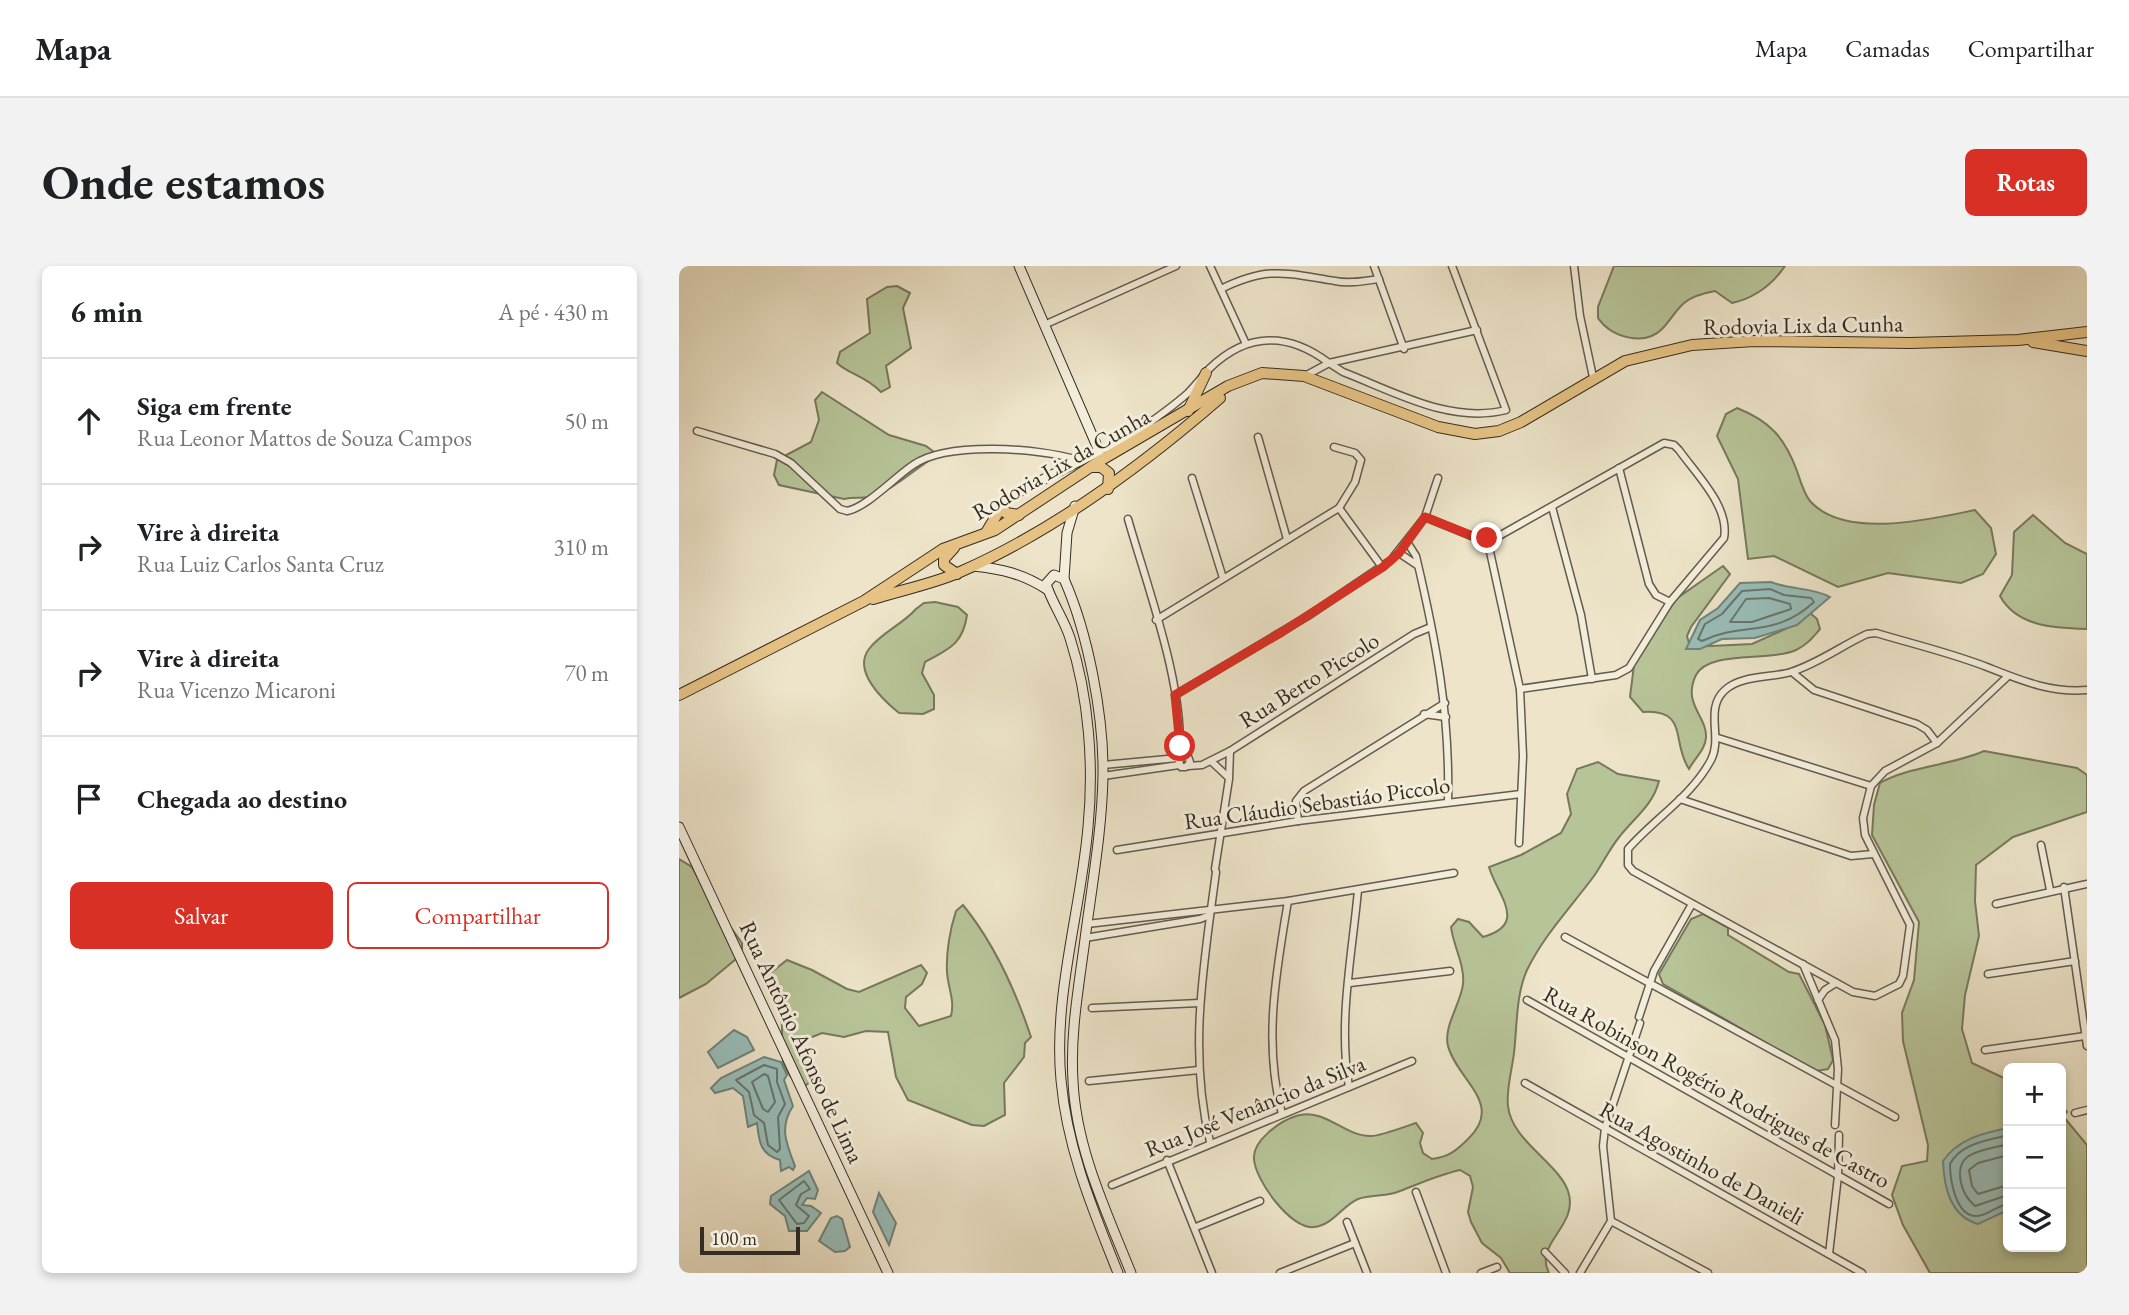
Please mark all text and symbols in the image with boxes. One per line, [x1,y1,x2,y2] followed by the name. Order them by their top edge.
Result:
[35,27,112,70] text: Mapa
[1755,33,1807,64] text: Mapa
[1845,33,1930,64] text: Camadas
[1968,33,2094,64] text: Compartilhar
[1965,149,2087,216] button: Rotas
[42,150,325,214] text: Onde estamos
[70,292,143,331] text: 6 min
[498,297,609,327] text: A pé · 430 m
[1702,308,1904,342] street label: Rodovia Lix da Cunha
[137,389,292,423] text: Siga em frente
[967,400,1156,527] street label: Rodovia Lix da Cunha
[70,402,108,440] icon: ahead
[564,406,609,436] text: 50 m
[137,423,472,453] text: Rua Leonor Mattos de Souza Campos
[137,515,279,549] text: Vire à direita
[1471,522,1502,553] route end
[70,528,108,566] icon: right
[553,532,609,562] text: 310 m
[137,549,384,579] text: Rua Luiz Carlos Santa Cruz
[1233,625,1385,735] street label: Rua Berto Piccolo
[137,641,279,675] text: Vire à direita
[70,654,108,692] icon: right
[564,658,609,688] text: 70 m
[137,675,336,705] text: Rua Vicenzo Micaroni
[1164,730,1195,761] route start
[1182,769,1452,837] street label: Rua Cláudio Sebastiáo Piccolo
[70,780,108,818] icon: arrive
[137,782,347,816] text: Chegada ao destino
[70,882,333,949] button: Salvar
[347,882,609,949] button: Compartilhar
[733,916,872,1169] street label: Rua Antônio Afonso de Lima
[1538,979,1896,1195] street label: Rua Robinson Rogério Rodrigues de Castro
[1140,1048,1370,1164] street label: Rua José Venâncio da Silva
[2003,1063,2066,1252] map controls
[2003,1063,2066,1126] button: +
[1594,1094,1810,1232] street label: Rua Agostinho de Danieli
[2003,1126,2066,1189] button: −
[2003,1189,2066,1252] button: layers
[700,1224,800,1256] scale bar
[711,1226,757,1251] text: 100 m

